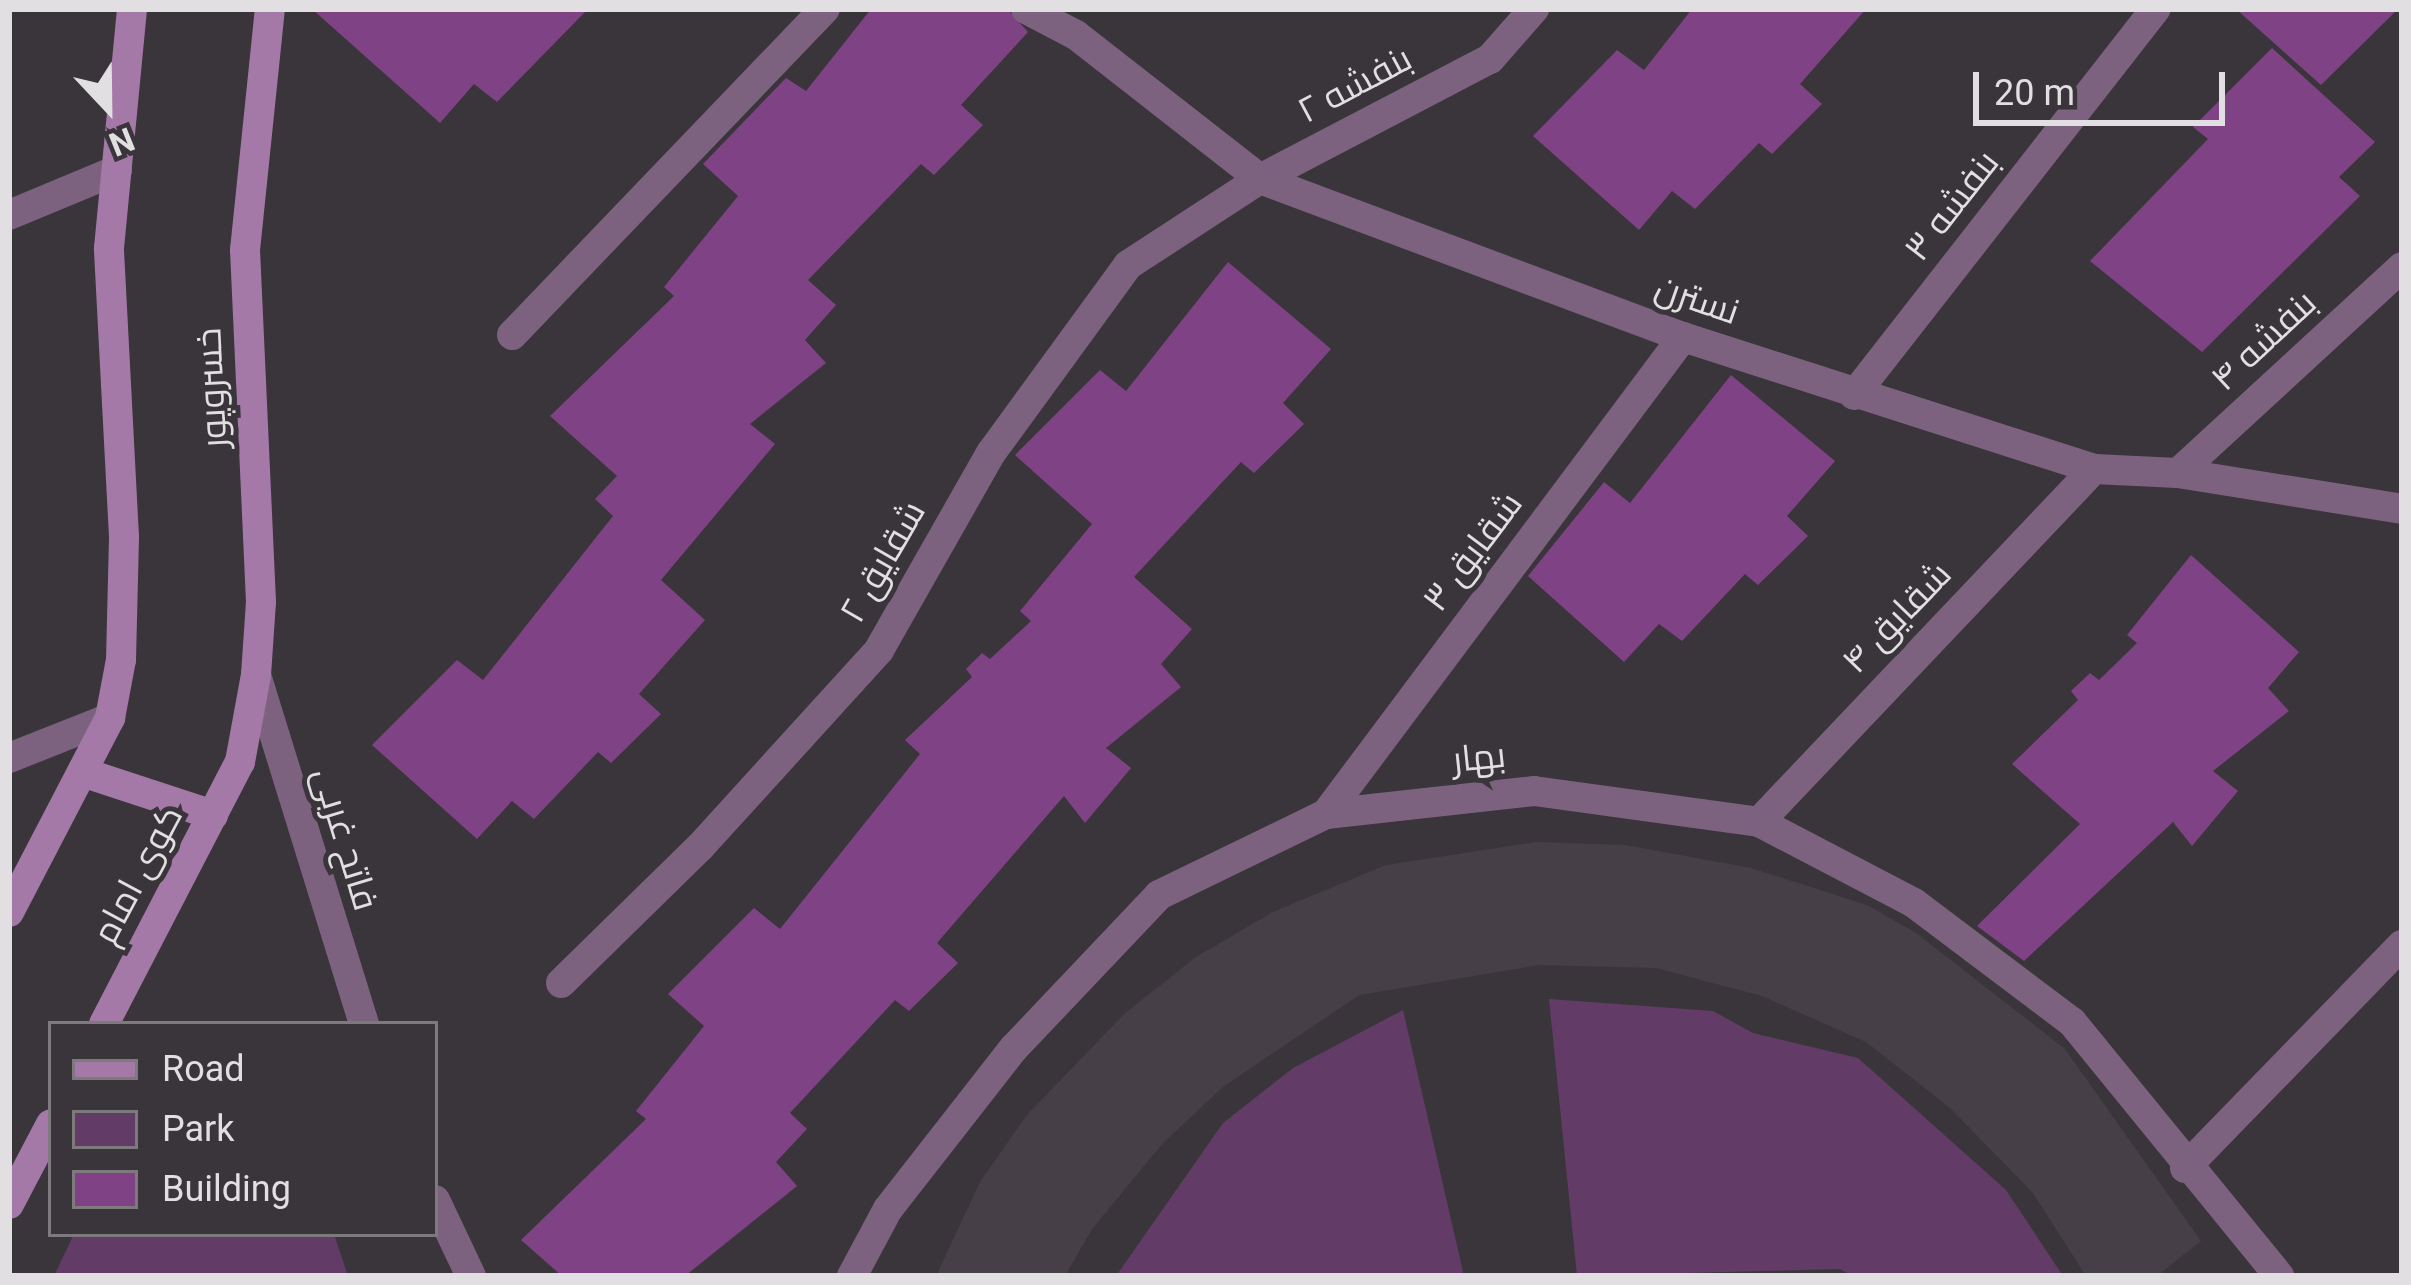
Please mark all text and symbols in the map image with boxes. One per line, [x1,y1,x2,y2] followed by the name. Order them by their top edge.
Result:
[1291,37,1419,133] street label: بنفشه ۲
[48,48,168,168] north arrow
[1979,48,2231,122] scale bar
[1994,72,2075,114] text: 20 m
[104,119,140,164] text: N
[1896,142,2008,270] street label: بنفشه ۳
[1649,266,1745,334] street label: نسترن
[2203,282,2325,400] street label: بنفشه ۴
[187,327,237,449] street label: خسروپور
[1414,484,1532,620] street label: شقایق ۳
[831,494,935,630] street label: شقایق ۲
[1834,553,1960,683] street label: شقایق ۴
[1450,734,1508,782] street label: بهار
[303,762,387,916] street label: فاتح غربی
[84,798,192,952] street label: کوی امام
[48,1021,438,1237] legend
[162,1048,245,1090] text: Road
[162,1108,235,1150] text: Park
[162,1168,291,1210] text: Building

